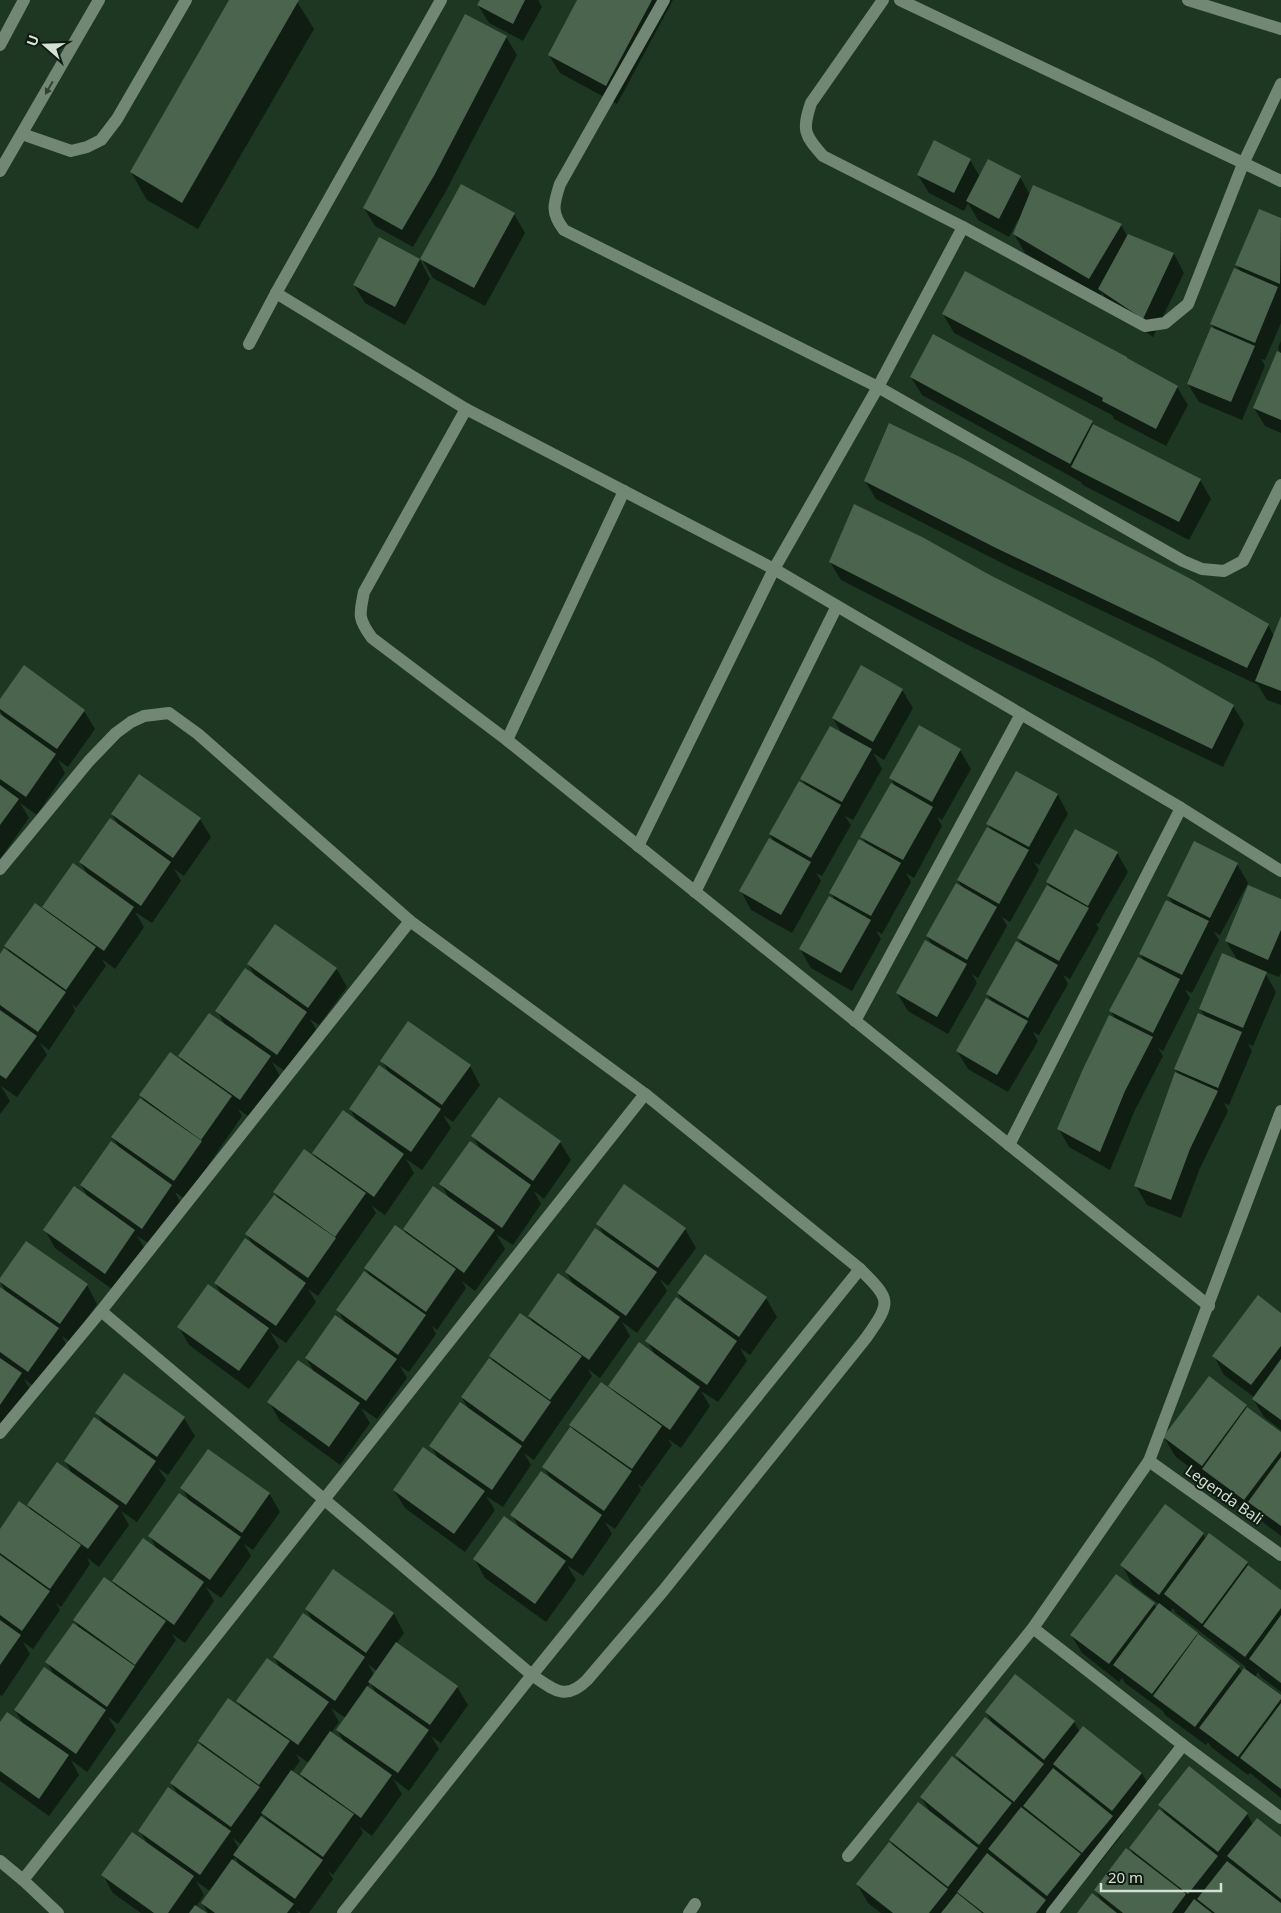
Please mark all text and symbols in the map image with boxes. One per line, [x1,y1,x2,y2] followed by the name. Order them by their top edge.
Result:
[20,20,70,70] north arrow
[22,32,43,49] text: U
[45,80,53,95] one-way arrow
[1182,1460,1267,1528] street label: Legenda Bali
[1101,1860,1221,1892] scale bar
[1108,1867,1143,1887] text: 20 m

